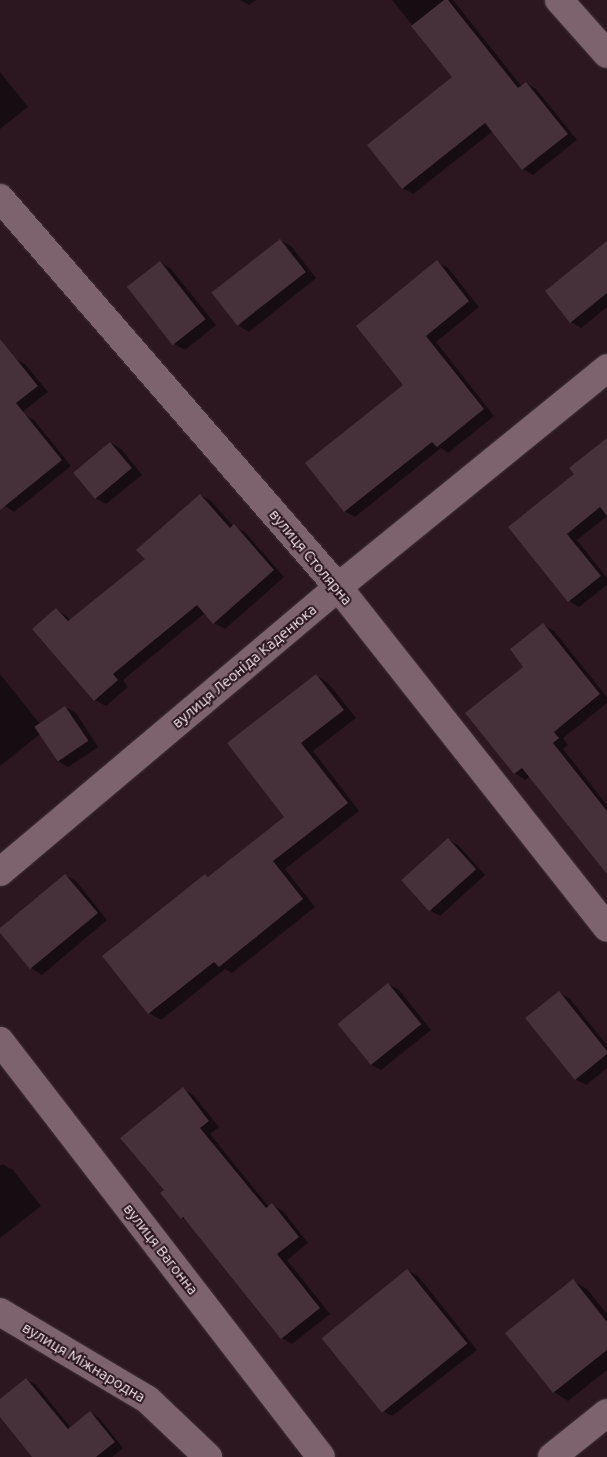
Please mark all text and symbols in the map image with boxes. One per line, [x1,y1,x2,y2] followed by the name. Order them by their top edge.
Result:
[266,505,356,609] street label: вулиця Столярна
[168,600,320,732] street label: вулиця Леоніда Каденюка
[120,1200,202,1298] street label: вулиця Вагонна
[19,1318,149,1406] street label: вулиця Міжнародна

